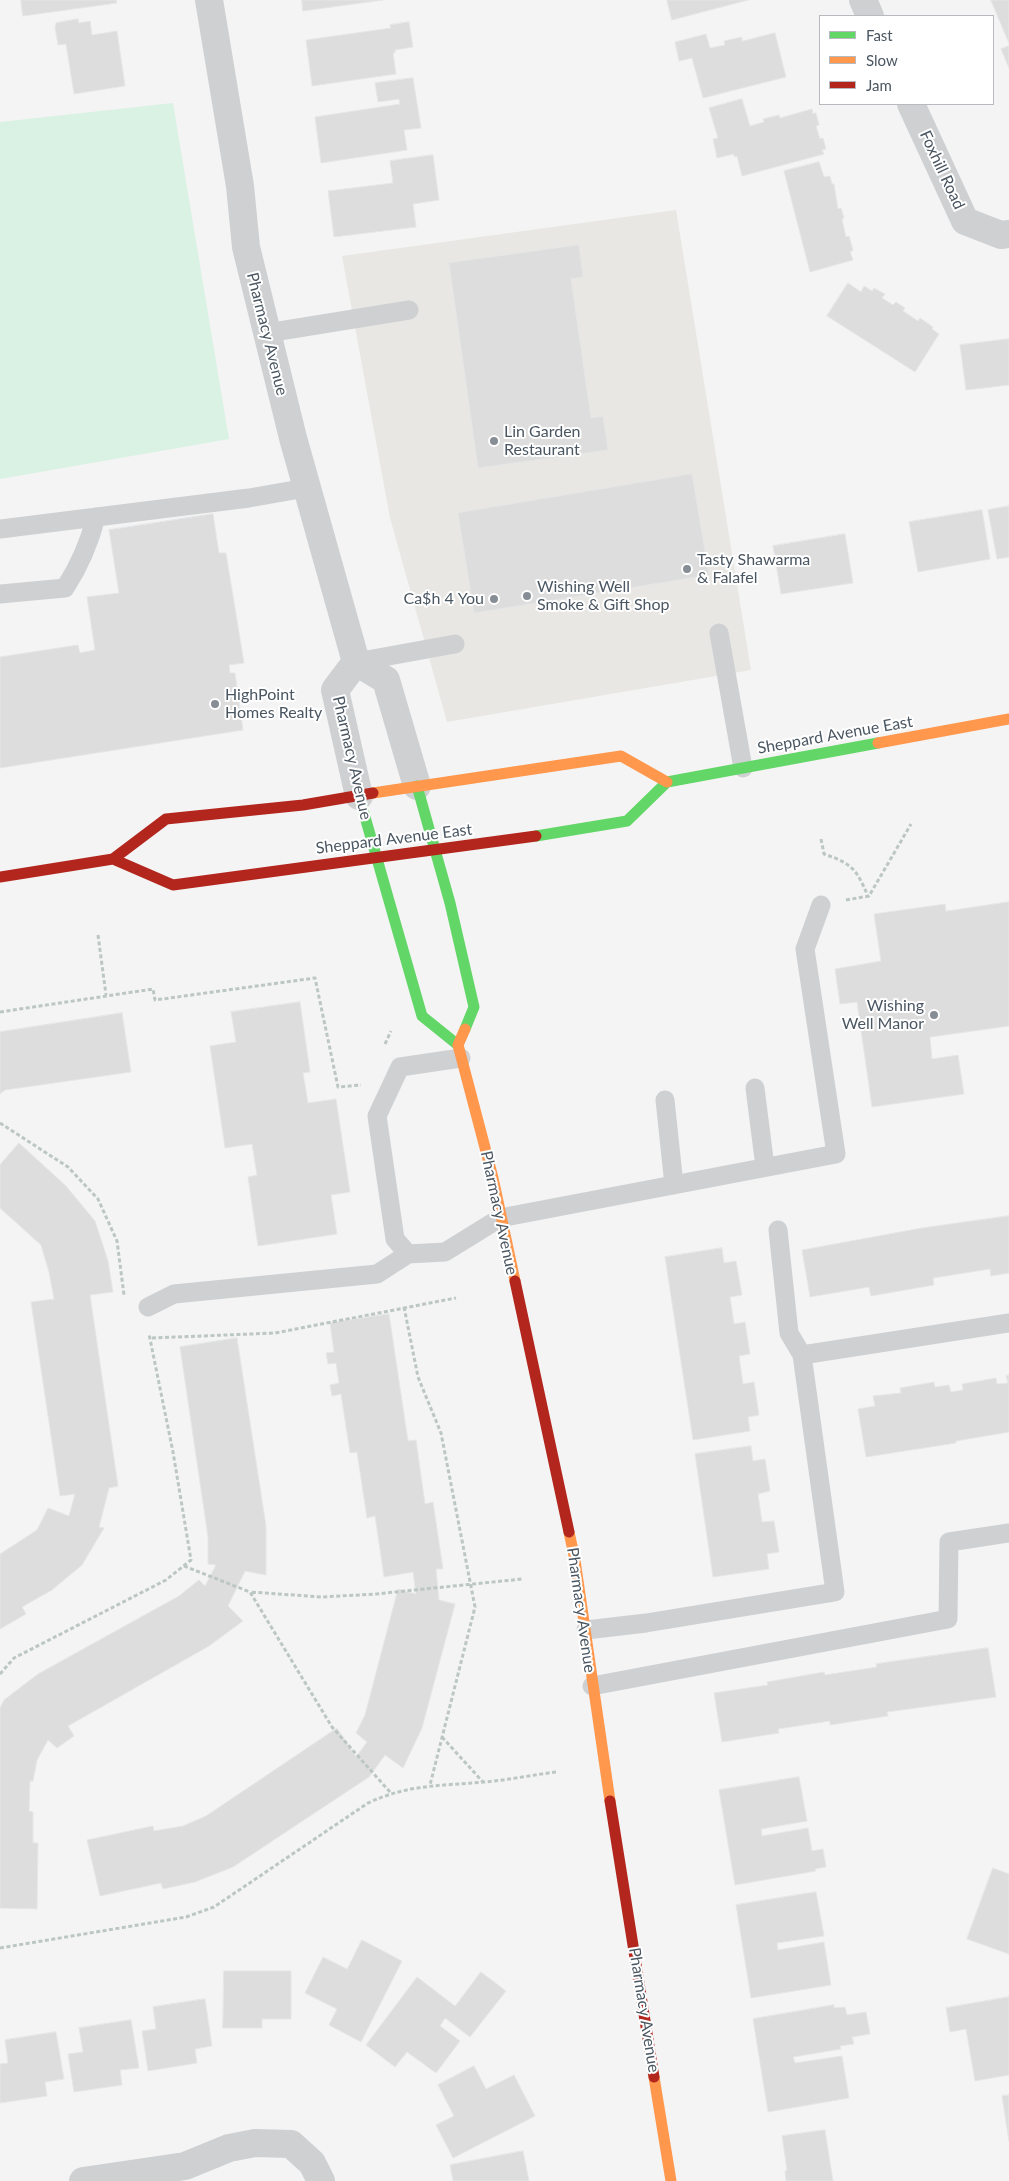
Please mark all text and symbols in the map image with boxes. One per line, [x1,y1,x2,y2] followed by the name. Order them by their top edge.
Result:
[819,15,994,105] legend
[866,26,893,44] text: Fast
[866,51,898,69] text: Slow
[866,76,892,94] text: Jam
[915,127,969,213] street label: Foxhill Road
[242,270,292,398] street label: Pharmacy Avenue
[504,422,581,460] place label: Lin Garden Restaurant
[488,435,500,447] marker: Lin Garden Restaurant
[697,550,810,588] place label: Tasty Shawarma & Falafel
[681,563,693,575] marker: Tasty Shawarma & Falafel
[537,577,669,615] place label: Wishing Well Smoke & Gift Shop
[403,589,484,609] place label: Ca$h 4 You
[521,590,533,602] marker: Wishing Well Smoke & Gift Shop
[488,593,500,605] marker: Ca$h 4 You
[225,685,322,723] place label: HighPoint Homes Realty
[328,694,376,822] street label: Pharmacy Avenue
[209,698,221,710] marker: HighPoint Homes Realty
[756,712,914,758] street label: Sheppard Avenue East
[315,820,473,858] street label: Sheppard Avenue East
[842,996,924,1034] place label: Wishing Well Manor
[928,1009,940,1021] marker: Wishing Well Manor
[476,1149,522,1277] street label: Pharmacy Avenue
[563,1546,599,1674] street label: Pharmacy Avenue
[625,1946,663,2074] street label: Pharmacy Avenue

